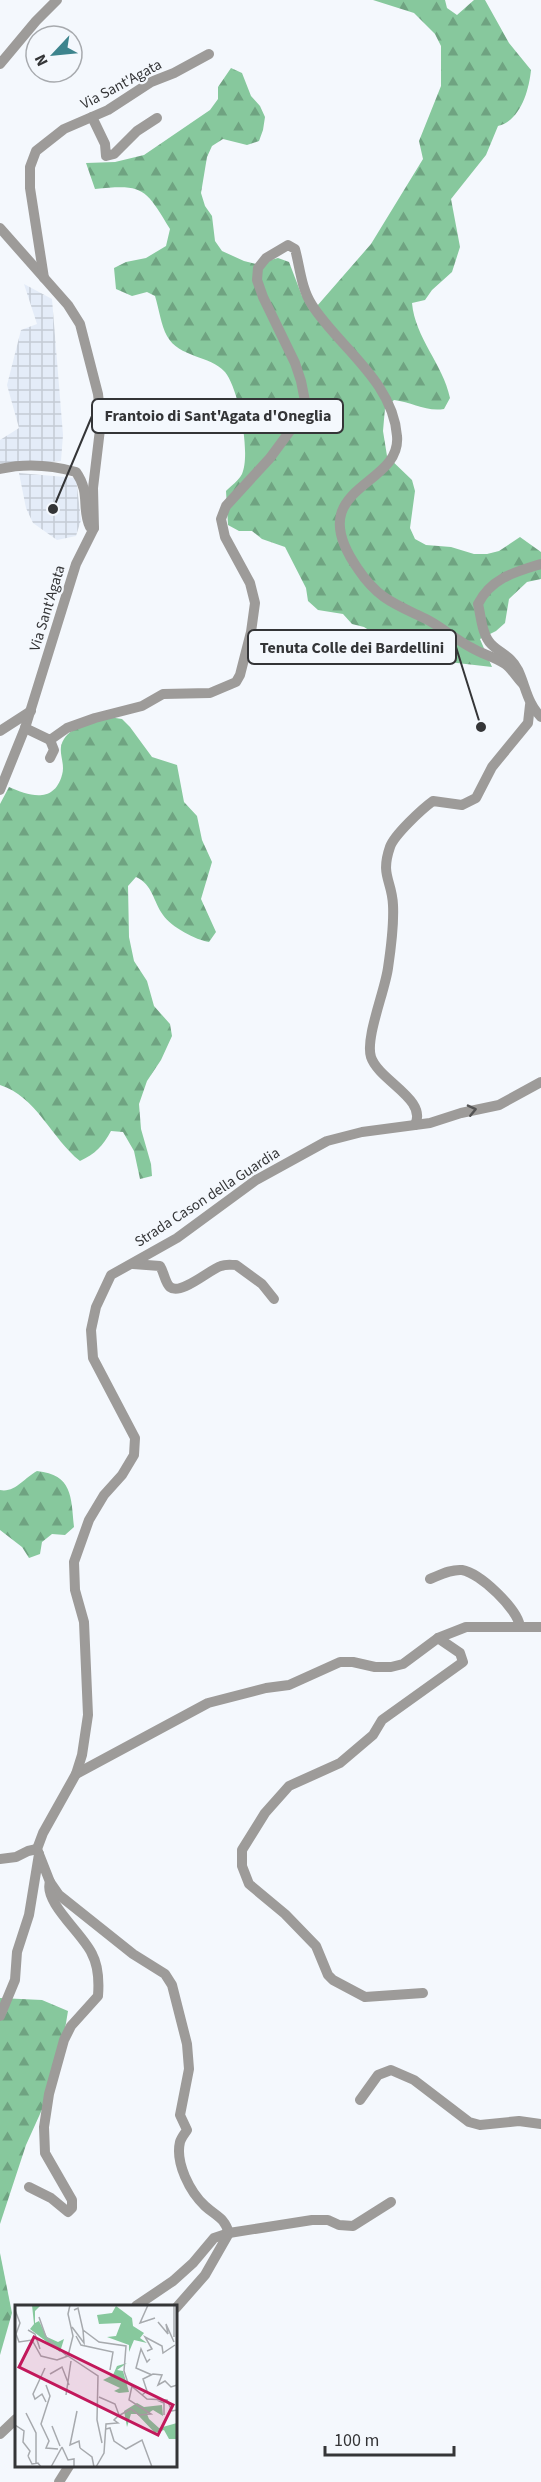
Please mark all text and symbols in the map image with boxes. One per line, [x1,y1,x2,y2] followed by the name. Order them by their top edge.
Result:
[24,24,84,84] north arrow
[29,51,54,70] text: N
[77,54,165,115] street label: Via Sant'Agata
[92,399,343,433] callout: Frantoio di Sant'Agata d'Oneglia
[105,405,331,427] text: Frantoio di Sant'Agata d'Oneglia
[24,563,71,654] street label: Via Sant'Agata
[248,630,456,664] callout: Tenuta Colle dei Bardellini
[260,637,444,659] text: Tenuta Colle dei Bardellini
[466,1105,476,1118] one-way arrow
[131,1142,284,1252] street label: Strada Cason della Guardia
[15,2305,177,2467] inset map
[325,2419,454,2457] scale bar
[334,2428,379,2453] text: 100 m

